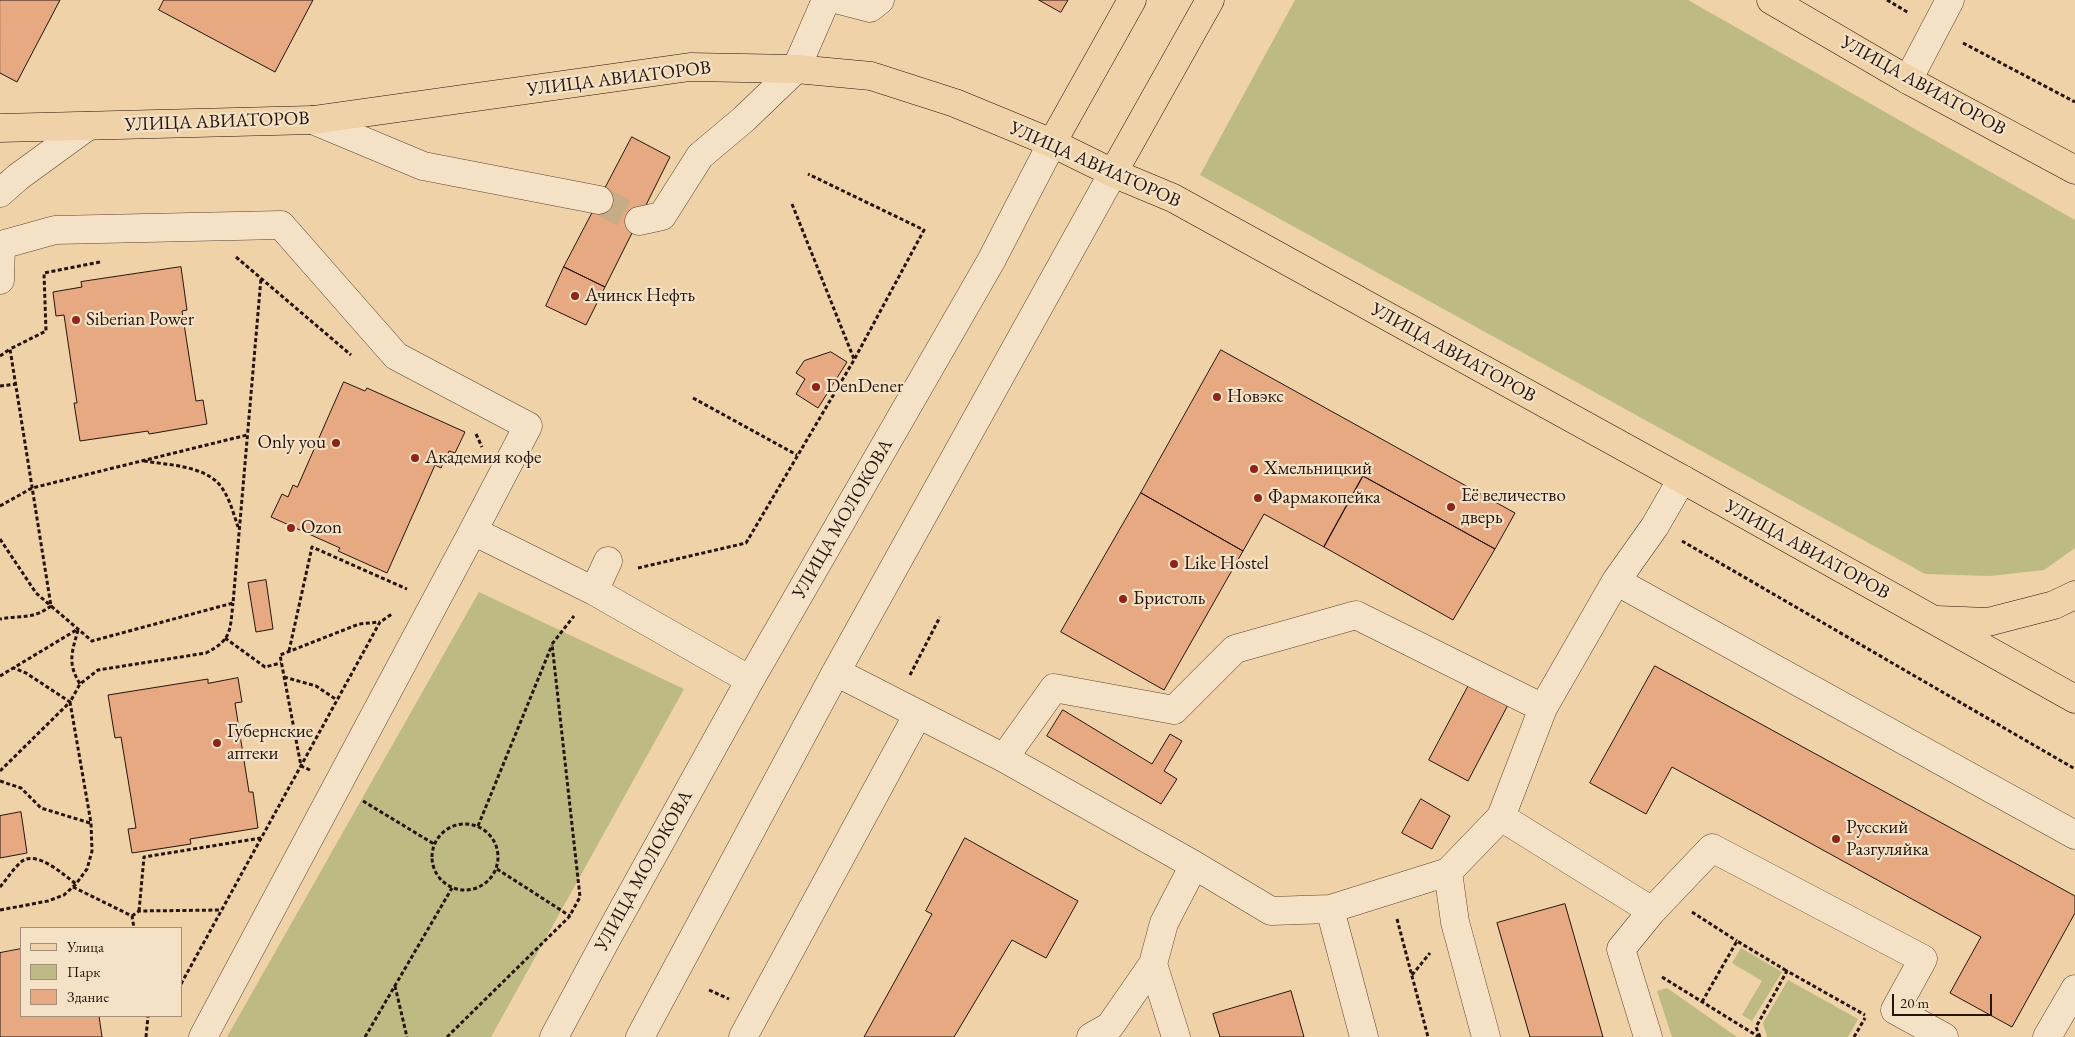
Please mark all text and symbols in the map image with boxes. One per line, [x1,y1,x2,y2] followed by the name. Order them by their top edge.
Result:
[1837,31,2009,141] street label: УЛИЦА АВИАТОРОВ
[526,56,712,102] street label: УЛИЦА АВИАТОРОВ
[124,107,310,137] street label: УЛИЦА АВИАТОРОВ
[1006,117,1184,213] street label: УЛИЦА АВИАТОРОВ
[585,285,695,307] place label: Ачинск Нефть
[569,290,581,302] marker: Ачинск Нефть
[1367,298,1539,408] street label: УЛИЦА АВИАТОРОВ
[86,309,194,331] place label: Siberian Power
[70,314,82,326] marker: Siberian Power
[826,376,903,398] place label: DenDener
[810,381,822,393] marker: DenDener
[1227,386,1284,408] place label: Новэкс
[1211,391,1223,403] marker: Новэкс
[258,432,326,454] place label: Only you
[788,435,898,603] street label: УЛИЦА МОЛОКОВА
[330,437,342,449] marker: Only you
[425,447,541,469] place label: Академия кофе
[409,452,421,464] marker: Академия кофе
[1264,458,1372,480] place label: Хмельницкий
[1248,463,1260,475] marker: Хмельницкий
[1461,485,1566,529] place label: Её величество дверь
[1268,487,1381,509] place label: Фармакопейка
[1252,492,1264,504] marker: Фармакопейка
[1721,495,1893,605] street label: УЛИЦА АВИАТОРОВ
[1445,501,1457,513] marker: Её величество дверь
[301,517,342,539] place label: Ozon
[285,522,297,534] marker: Ozon
[1184,553,1269,575] place label: Like Hostel
[1168,558,1180,570] marker: Like Hostel
[1133,588,1205,610] place label: Бристоль
[1117,593,1129,605] marker: Бристоль
[227,721,313,765] place label: Губернские аптеки
[211,737,223,749] marker: Губернские аптеки
[590,786,698,956] street label: УЛИЦА МОЛОКОВА
[1846,817,1929,861] place label: Русский Разгуляйка
[1830,833,1842,845] marker: Русский Разгуляйка
[20,927,182,1017] legend
[67,937,104,956] text: Улица
[67,962,100,981] text: Парк
[1895,984,1995,1016] scale bar
[67,987,109,1006] text: Здание
[1900,993,1929,1012] text: 20 m

